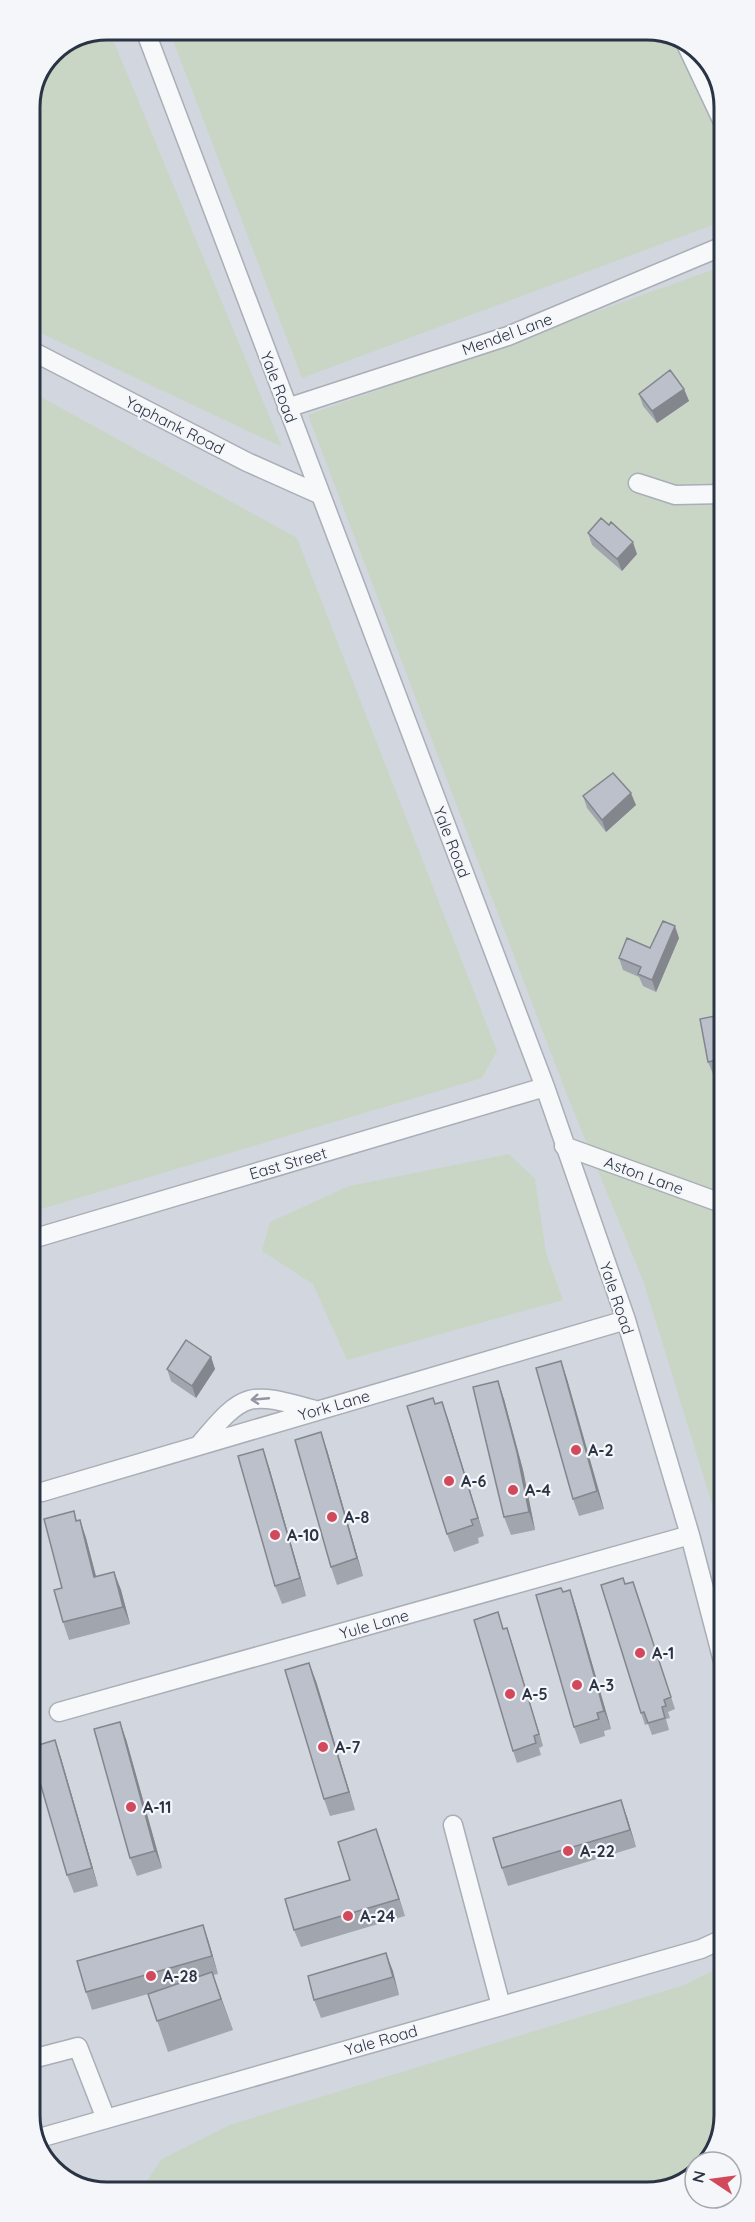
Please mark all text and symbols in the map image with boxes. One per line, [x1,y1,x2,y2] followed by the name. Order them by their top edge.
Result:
[459,308,555,360] street label: Mendel Lane
[256,349,302,425] street label: Yale Road
[122,391,228,459] street label: Yaphank Road
[429,804,475,880] street label: Yale Road
[247,1142,329,1184] street label: East Street
[602,1151,686,1199] street label: Aston Lane
[595,1259,639,1337] street label: Yale Road
[296,1385,372,1425] street label: York Lane
[251,1394,271,1405] one-way arrow
[588,1440,614,1460] place label: A-2
[569,1443,583,1457] marker: A-2
[461,1471,487,1491] place label: A-6
[442,1474,456,1488] marker: A-6
[525,1480,552,1500] place label: A-4
[506,1483,520,1497] marker: A-4
[344,1507,370,1527] place label: A-8
[325,1510,339,1524] marker: A-8
[287,1525,319,1545] place label: A-10
[268,1528,282,1542] marker: A-10
[337,1605,411,1643] street label: Yule Lane
[652,1643,674,1663] place label: A-1
[633,1646,647,1660] marker: A-1
[589,1675,614,1695] place label: A-3
[570,1678,584,1692] marker: A-3
[522,1684,548,1704] place label: A-5
[503,1687,517,1701] marker: A-5
[335,1737,361,1757] place label: A-7
[316,1740,330,1754] marker: A-7
[143,1797,171,1817] place label: A-11
[124,1800,138,1814] marker: A-11
[580,1841,615,1861] place label: A-22
[561,1844,575,1858] marker: A-22
[360,1906,396,1926] place label: A-24
[341,1909,355,1923] marker: A-24
[163,1966,198,1986] place label: A-28
[144,1969,158,1983] marker: A-28
[342,2020,420,2060] street label: Yale Road
[683,2150,743,2210] north arrow
[687,2169,709,2185] text: N

